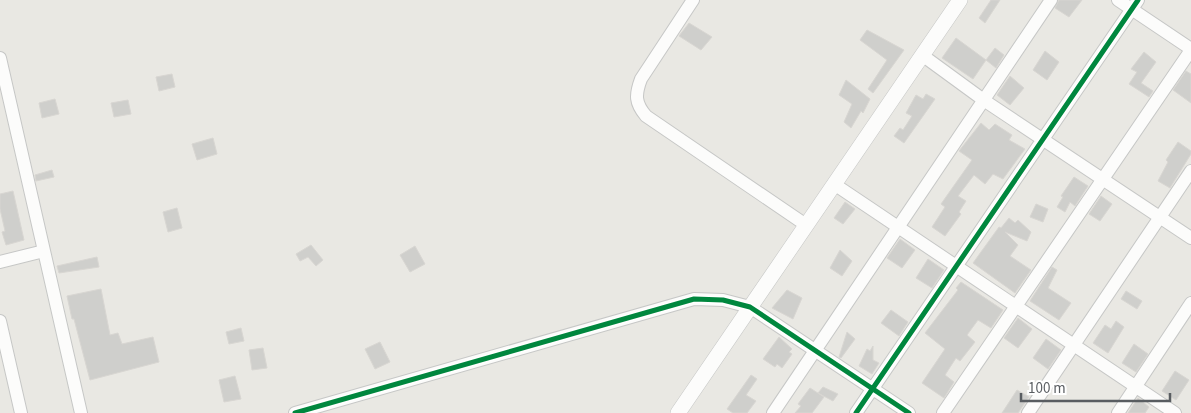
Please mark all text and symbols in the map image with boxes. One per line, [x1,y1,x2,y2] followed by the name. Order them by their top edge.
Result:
[1021,370,1170,402] scale bar
[1028,378,1066,399] text: 100 m

